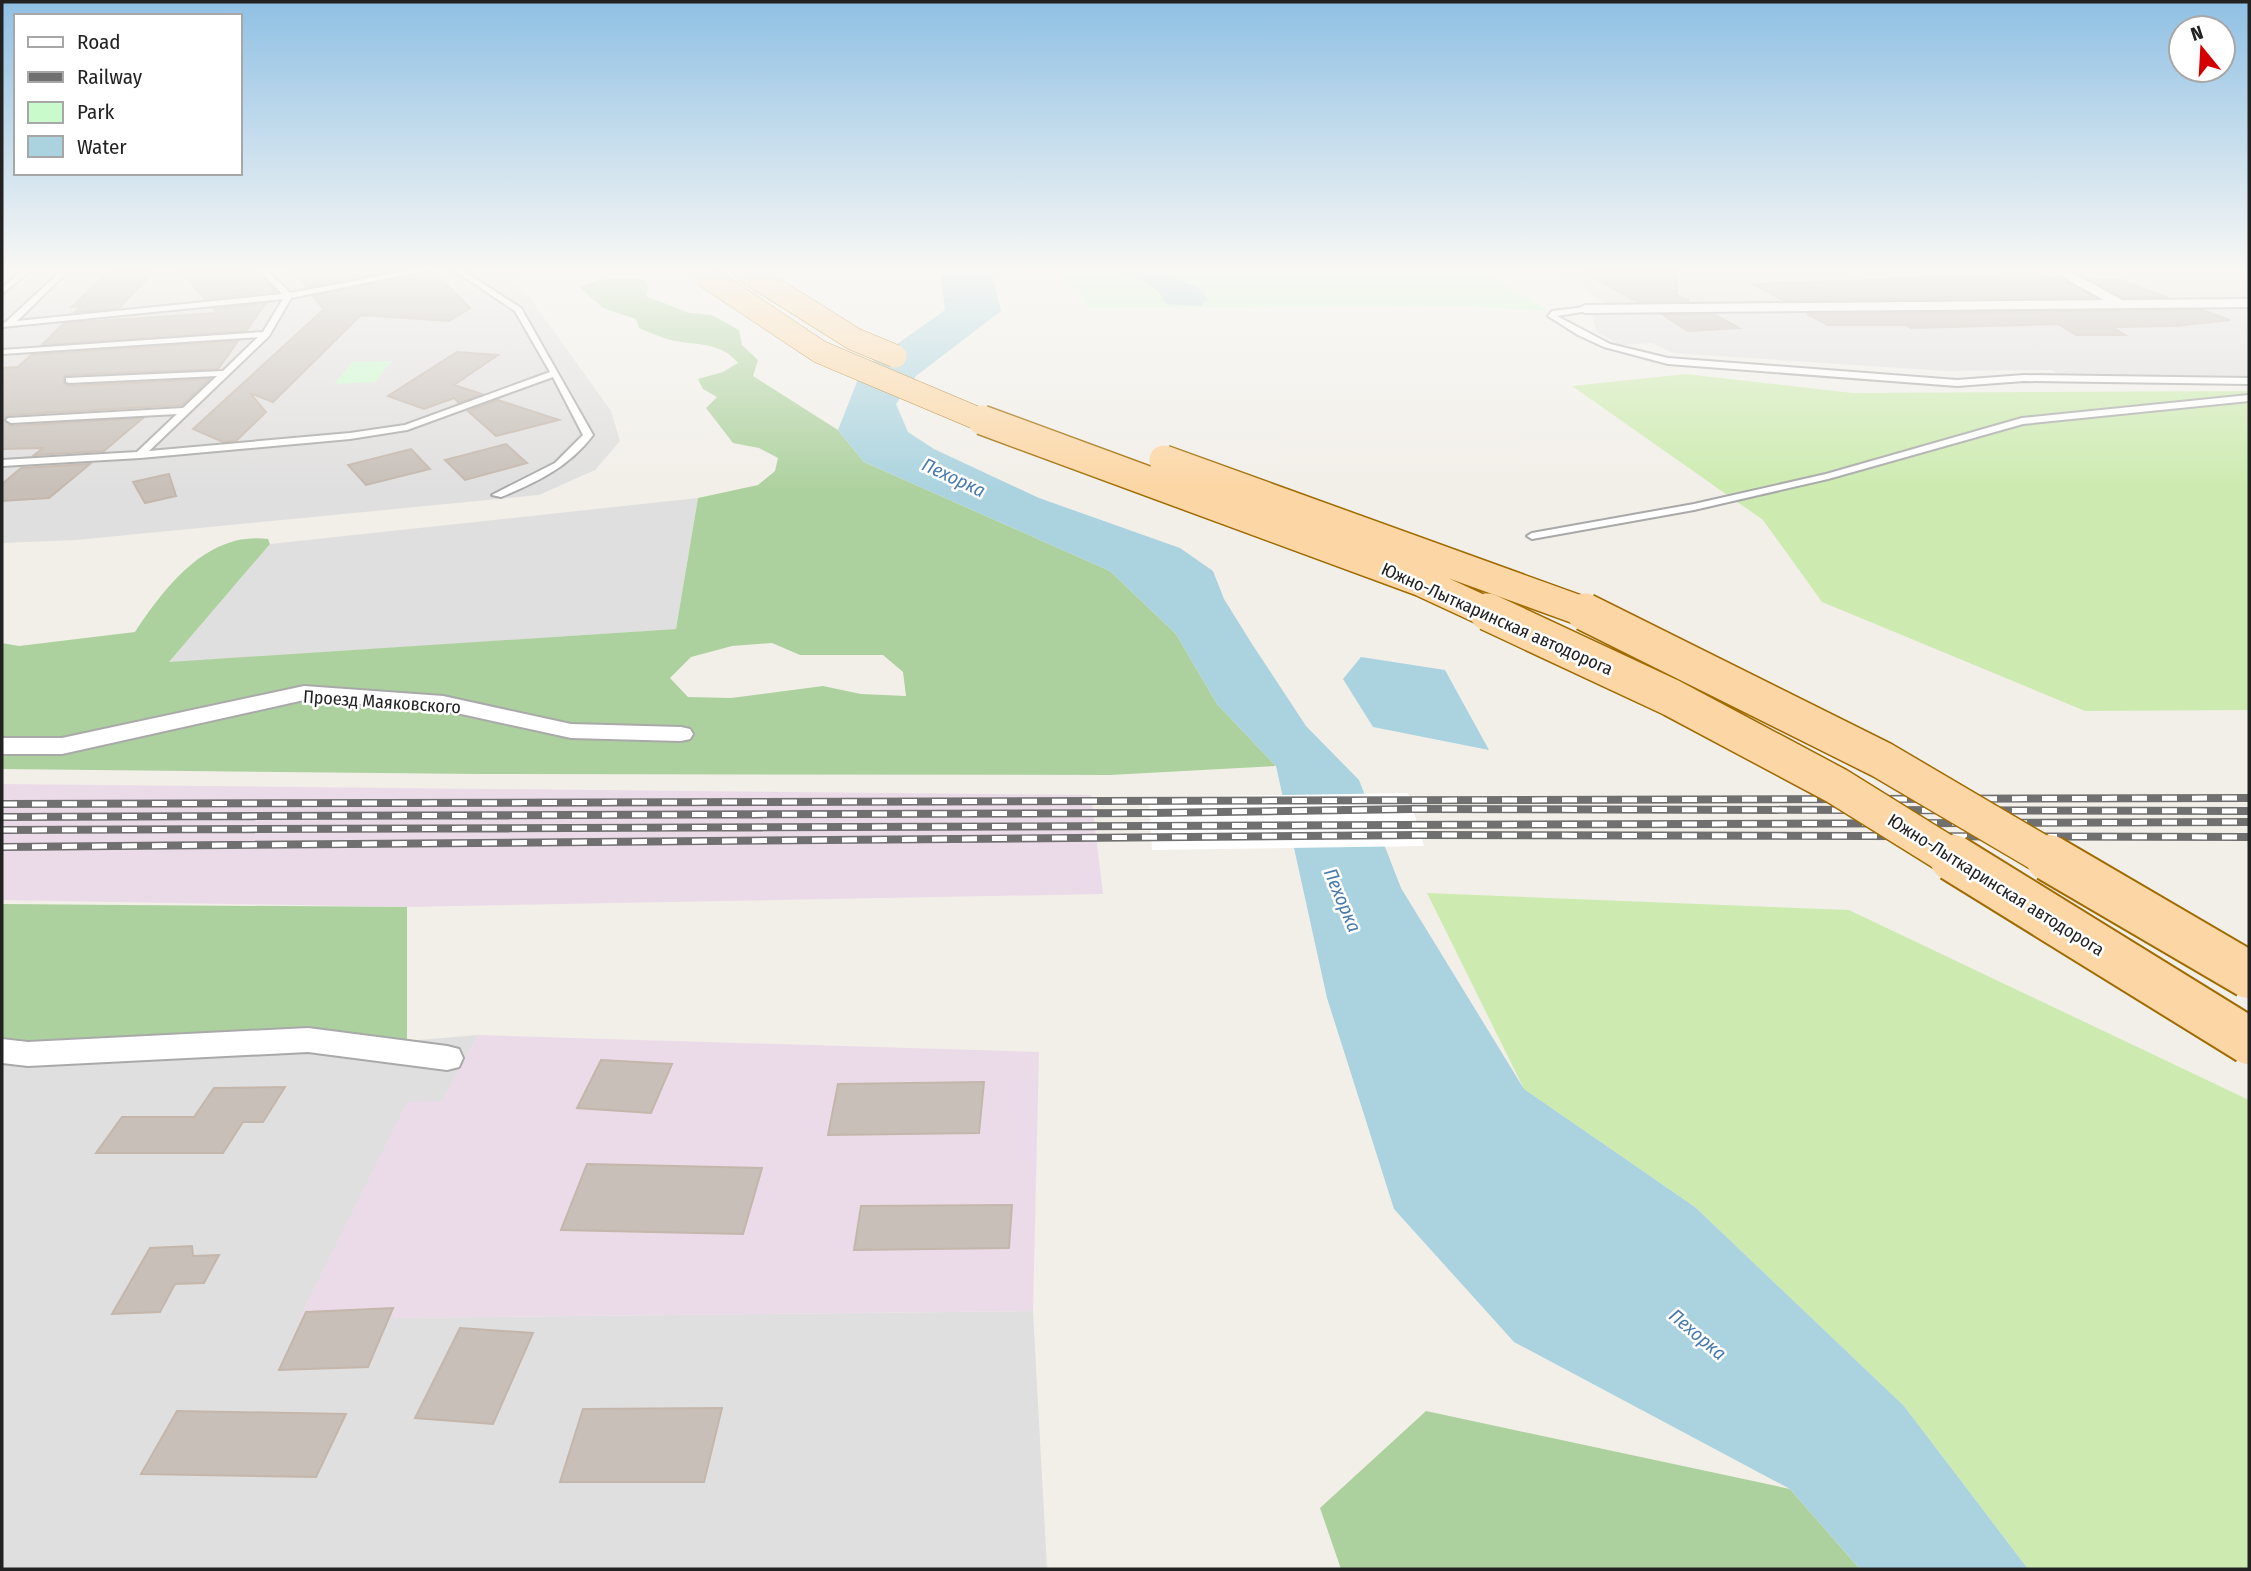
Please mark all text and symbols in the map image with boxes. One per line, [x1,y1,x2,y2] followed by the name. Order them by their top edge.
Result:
[14,14,242,175] legend
[2167,14,2237,84] north arrow
[2188,21,2206,46] text: N
[77,29,121,55] text: Road
[77,64,143,90] text: Railway
[77,99,115,125] text: Park
[77,134,127,160] text: Water
[918,453,989,502] water label: Пехорка
[1378,558,1616,680] street label: Южно-Лыткаринская автодорога
[302,686,462,718] street label: Проезд Маяковского
[1884,809,2108,961] street label: Южно-Лыткаринская автодорога
[1319,865,1366,936] water label: Пехорка
[1665,1304,1731,1365] water label: Пехорка

